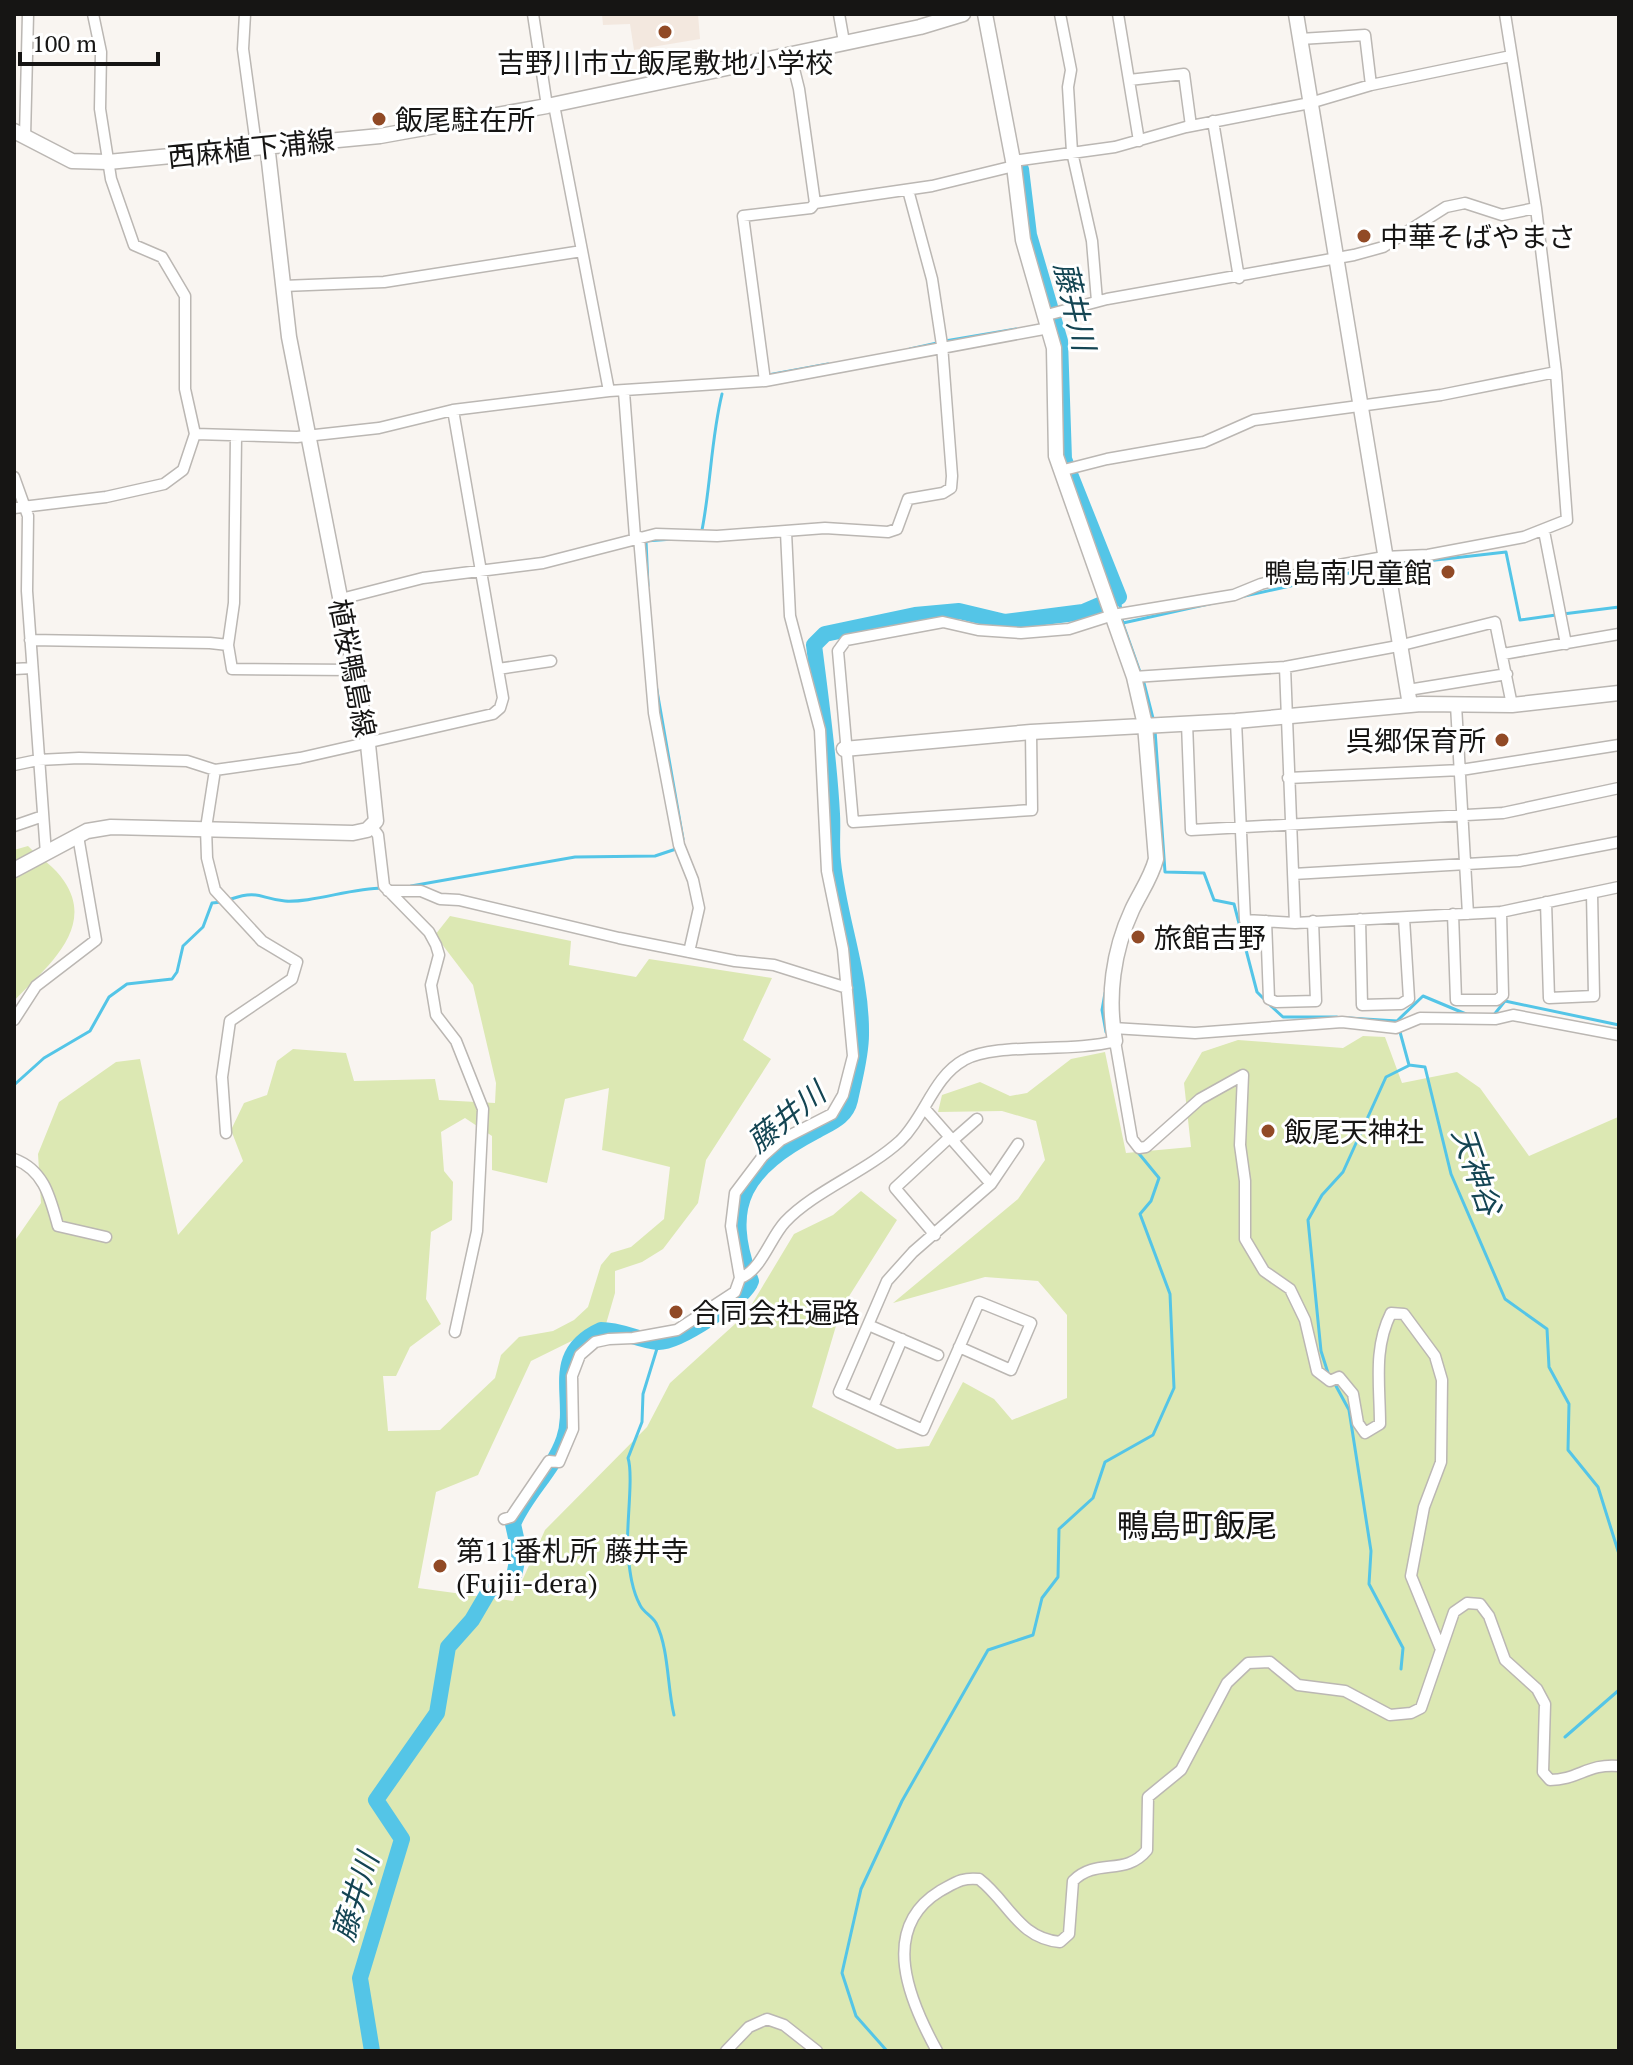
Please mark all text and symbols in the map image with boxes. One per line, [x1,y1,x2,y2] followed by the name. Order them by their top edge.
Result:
[20,16,158,66] scale bar
[656,23,674,41] marker: 吉野川市立飯尾敷地小学校
[32,27,97,59] text: 100 m
[497,44,833,81] place label: 吉野川市立飯尾敷地小学校
[395,101,535,138] place label: 飯尾駐在所
[370,110,388,128] marker: 飯尾駐在所
[166,121,336,175] street label: 西麻植下浦線
[1380,218,1576,255] place label: 中華そばやまさ
[1355,227,1373,245] marker: 中華そばやまさ
[1045,258,1105,357] water label: 藤井川
[1264,554,1432,591] place label: 鴨島南児童館
[1439,563,1457,581] marker: 鴨島南児童館
[321,596,385,740] street label: 植桜鴨島線
[1346,722,1486,759] place label: 呉郷保育所
[1493,731,1511,749] marker: 呉郷保育所
[1154,919,1266,956] place label: 旅館吉野
[1129,928,1147,946] marker: 旅館吉野
[738,1071,836,1161] water label: 藤井川
[1284,1113,1424,1150] place label: 飯尾天神社
[1259,1122,1277,1140] marker: 飯尾天神社
[1443,1122,1512,1223] water label: 天神谷
[692,1294,860,1331] place label: 合同会社遍路
[667,1303,685,1321] marker: 合同会社遍路
[1117,1504,1277,1546] district label: 鴨島町飯尾
[456,1532,689,1601] place label: 第11番札所 藤井寺 (Fujii-dera)
[431,1557,449,1575] marker: 第11番札所 藤井寺 (Fujii-dera)
[323,1845,388,1946] water label: 藤井川

